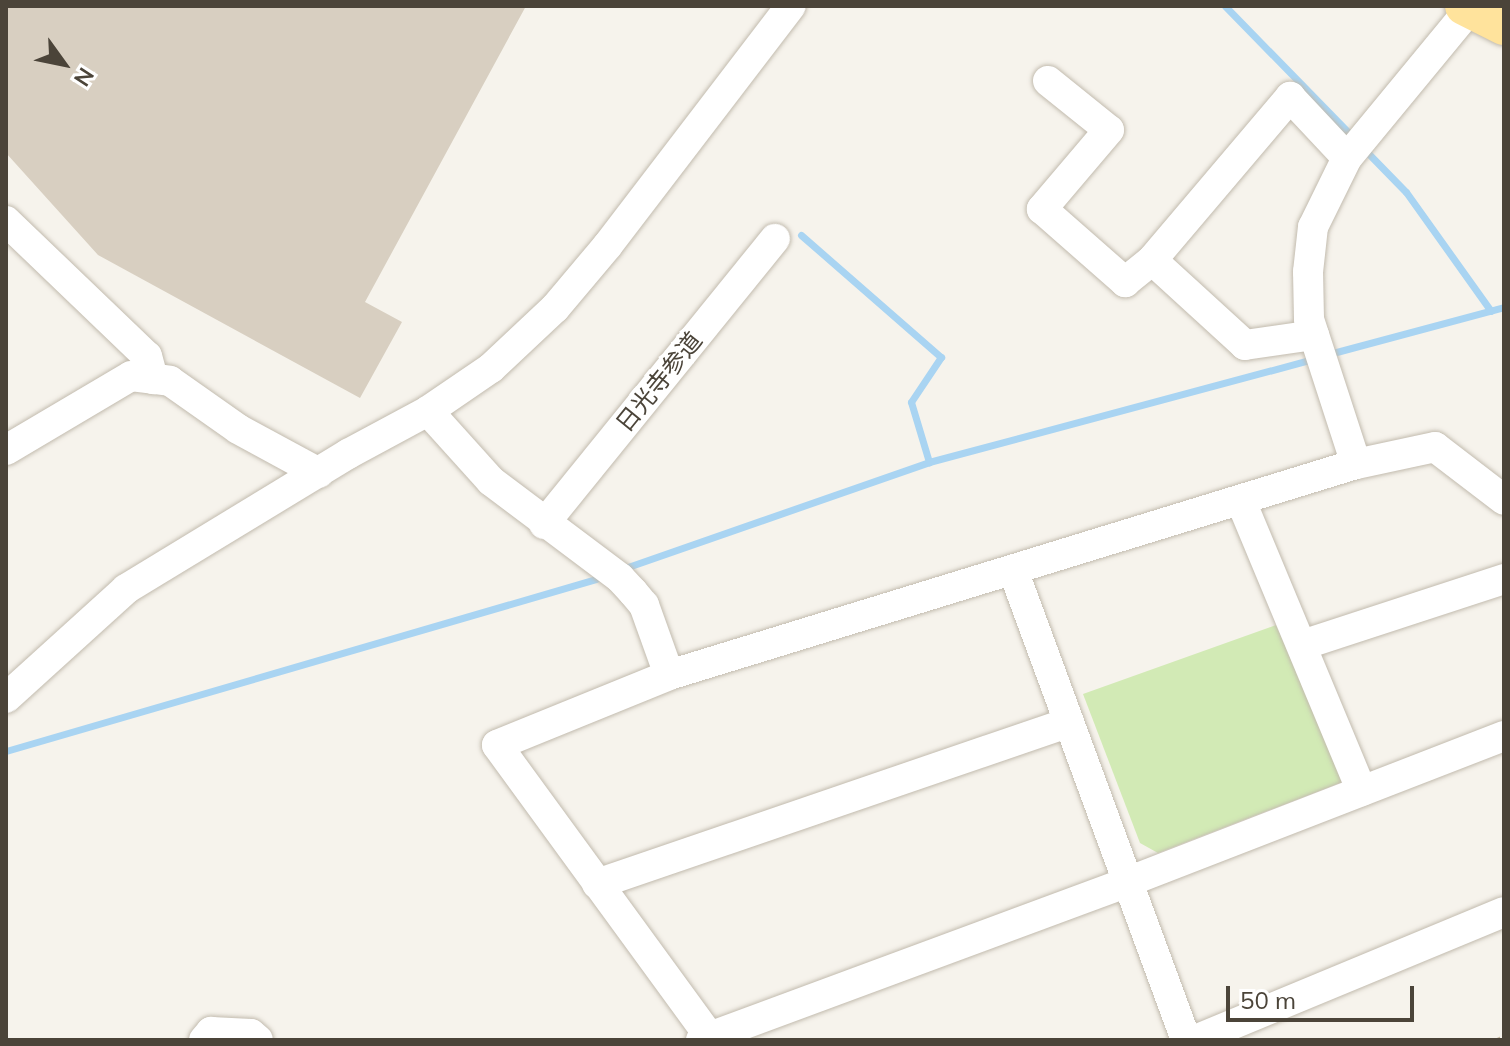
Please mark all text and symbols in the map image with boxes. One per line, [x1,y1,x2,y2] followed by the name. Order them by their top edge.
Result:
[24,24,104,104] north arrow
[68,62,100,92] text: N
[610,326,708,438] street label: 日光寺参道
[1230,970,1418,1020] scale bar
[1240,985,1296,1015] text: 50 m

